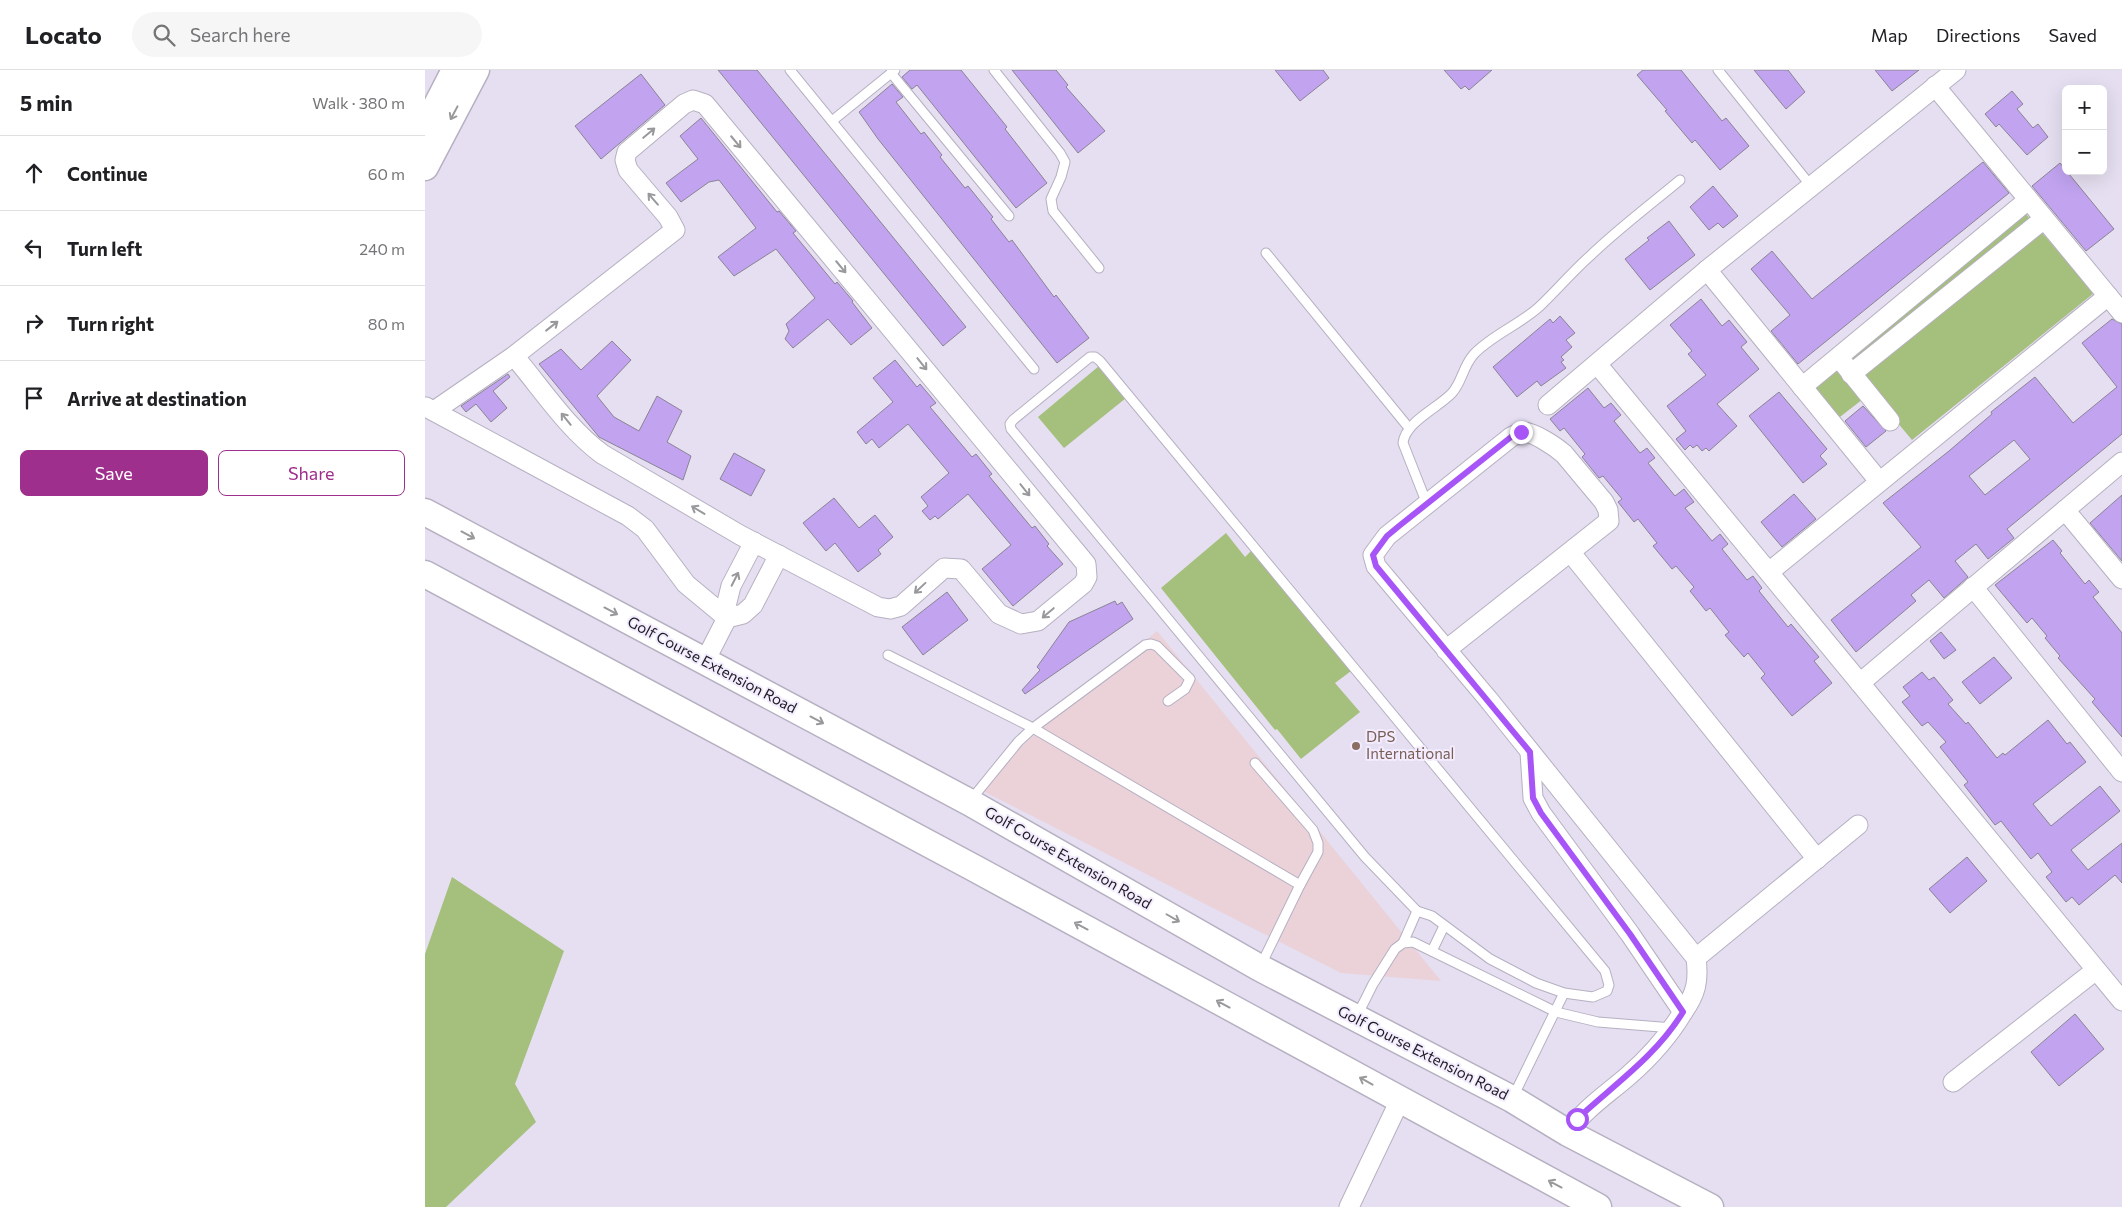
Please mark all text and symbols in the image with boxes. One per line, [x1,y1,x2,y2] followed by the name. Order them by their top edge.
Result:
[132,12,482,57] search box
[25,20,102,49] text: Locato
[150,21,178,49] icon: search
[190,23,290,46] text: Search here
[1871,24,1908,46] text: Map
[1936,24,2020,46] text: Directions
[2048,24,2097,46] text: Saved
[2062,85,2107,175] map controls
[2062,85,2107,130] button: +
[20,90,73,115] text: 5 min
[312,93,405,112] text: Walk · 380 m
[449,105,458,120] one-way arrow
[643,127,656,139] one-way arrow
[2062,130,2107,175] button: −
[731,135,742,148] one-way arrow
[20,159,48,187] icon: ahead
[67,162,147,185] text: Continue
[368,164,405,183] text: 60 m
[648,193,659,206] one-way arrow
[20,234,48,262] icon: left
[67,237,142,260] text: Turn left
[359,239,405,258] text: 240 m
[835,260,846,273] one-way arrow
[20,309,48,337] icon: right
[67,312,154,335] text: Turn right
[368,314,405,333] text: 80 m
[546,320,559,331] one-way arrow
[916,358,927,371] one-way arrow
[20,384,48,412] icon: arrive
[67,387,247,410] text: Arrive at destination
[560,412,571,425] one-way arrow
[1510,421,1533,444] route end
[20,450,208,496] button: Save
[218,450,405,496] button: Share
[1019,483,1030,496] one-way arrow
[692,505,706,515] one-way arrow
[460,530,475,540] one-way arrow
[730,571,740,586] one-way arrow
[914,582,927,594] one-way arrow
[604,606,619,616] one-way arrow
[1042,607,1055,618] one-way arrow
[625,612,800,716] street label: Golf Course Extension Road
[809,716,823,726] one-way arrow
[1366,727,1454,762] place label: DPS International
[1350,740,1362,752] marker: DPS International
[982,802,1155,912] street label: Golf Course Extension Road
[1165,914,1180,923] one-way arrow
[1074,921,1088,931] one-way arrow
[1216,999,1231,1009] one-way arrow
[1335,1001,1512,1103] street label: Golf Course Extension Road
[1359,1076,1374,1086] one-way arrow
[1566,1108,1589,1131] route start
[1548,1179,1563,1189] one-way arrow

